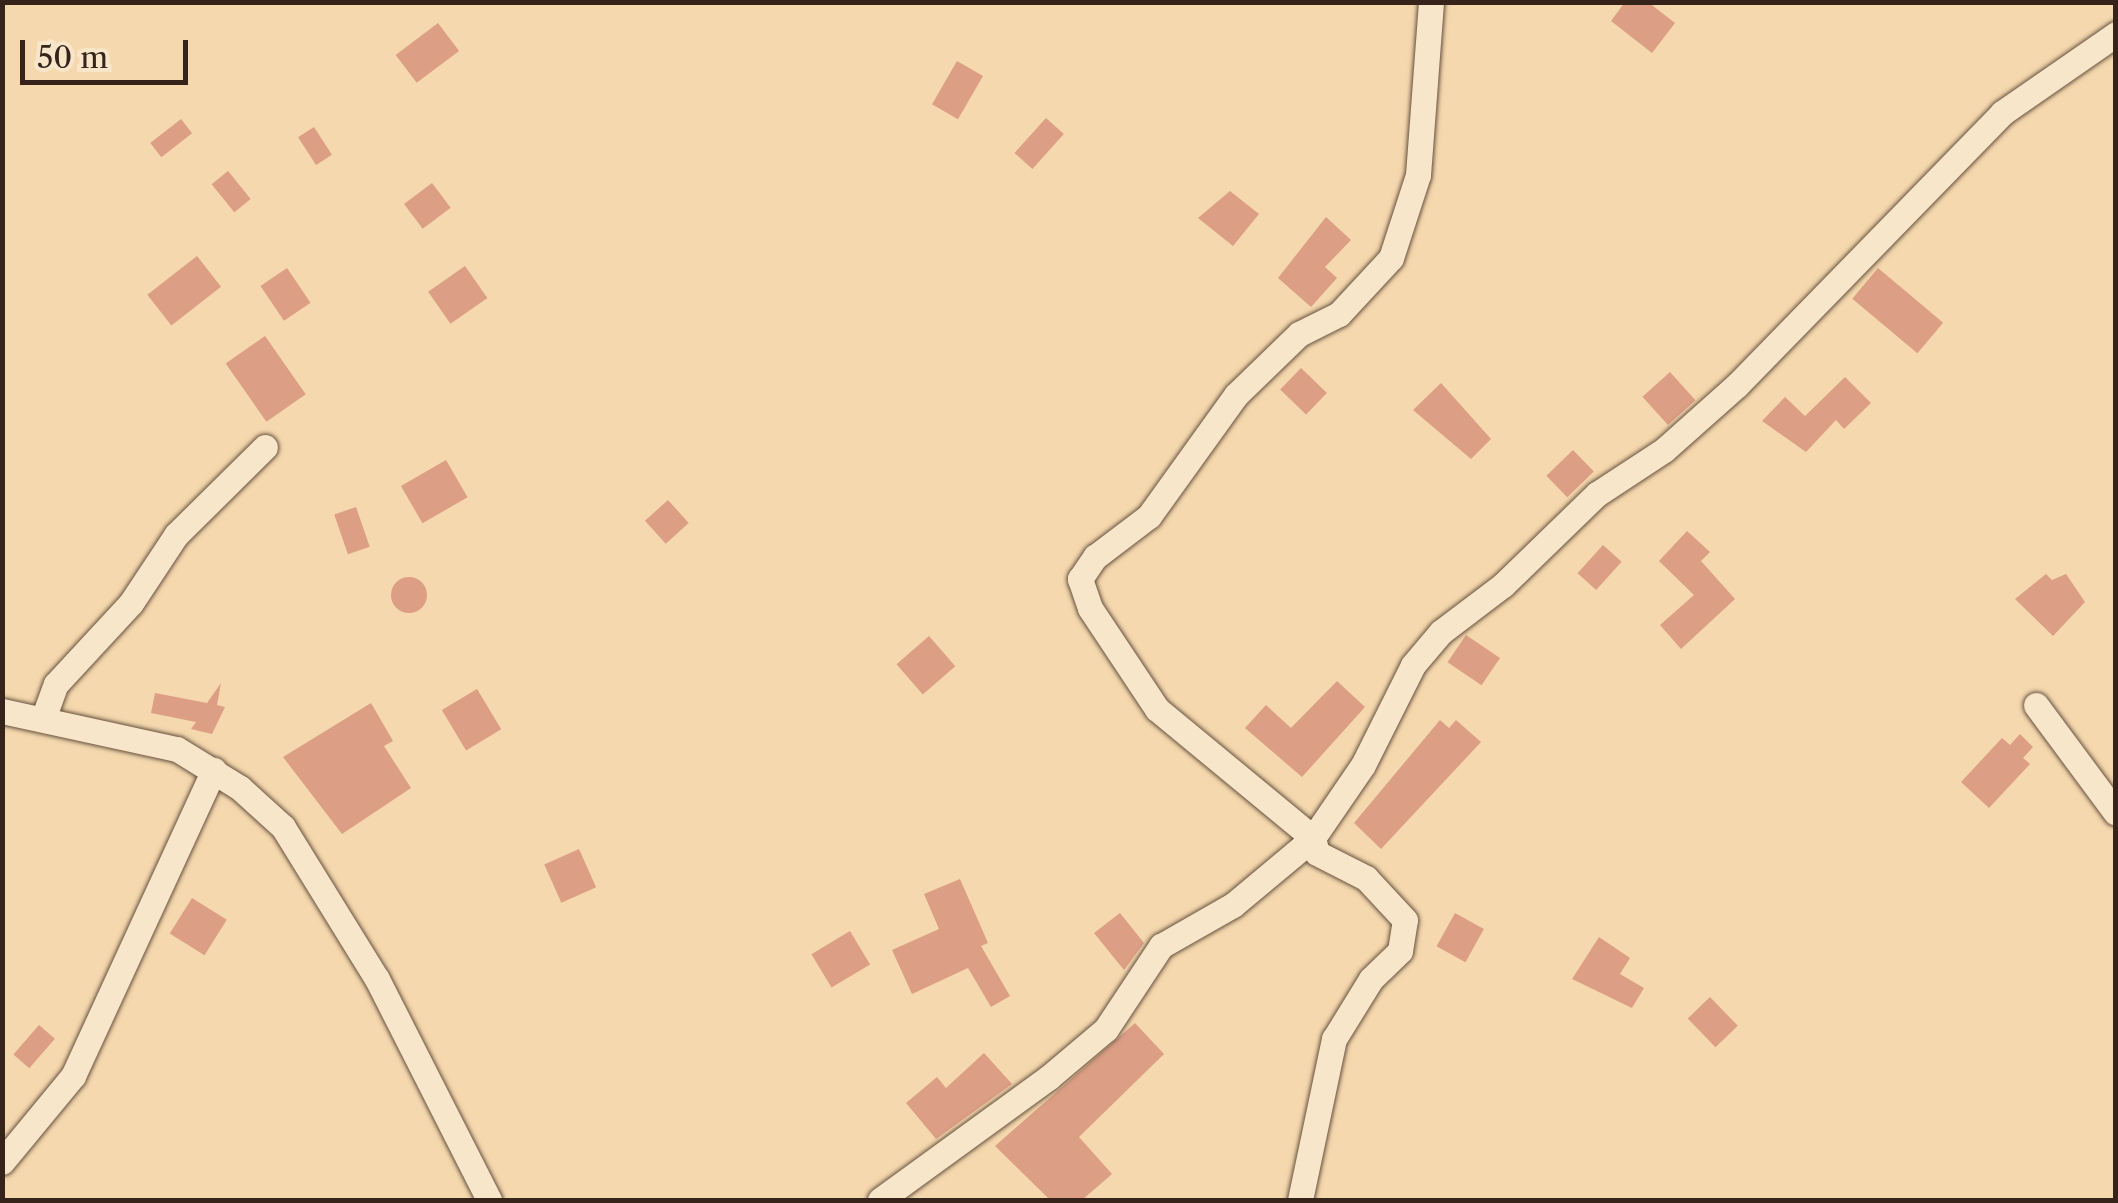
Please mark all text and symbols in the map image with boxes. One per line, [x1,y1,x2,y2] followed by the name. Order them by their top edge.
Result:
[25,20,192,82] scale bar
[37,39,108,76] text: 50 m

